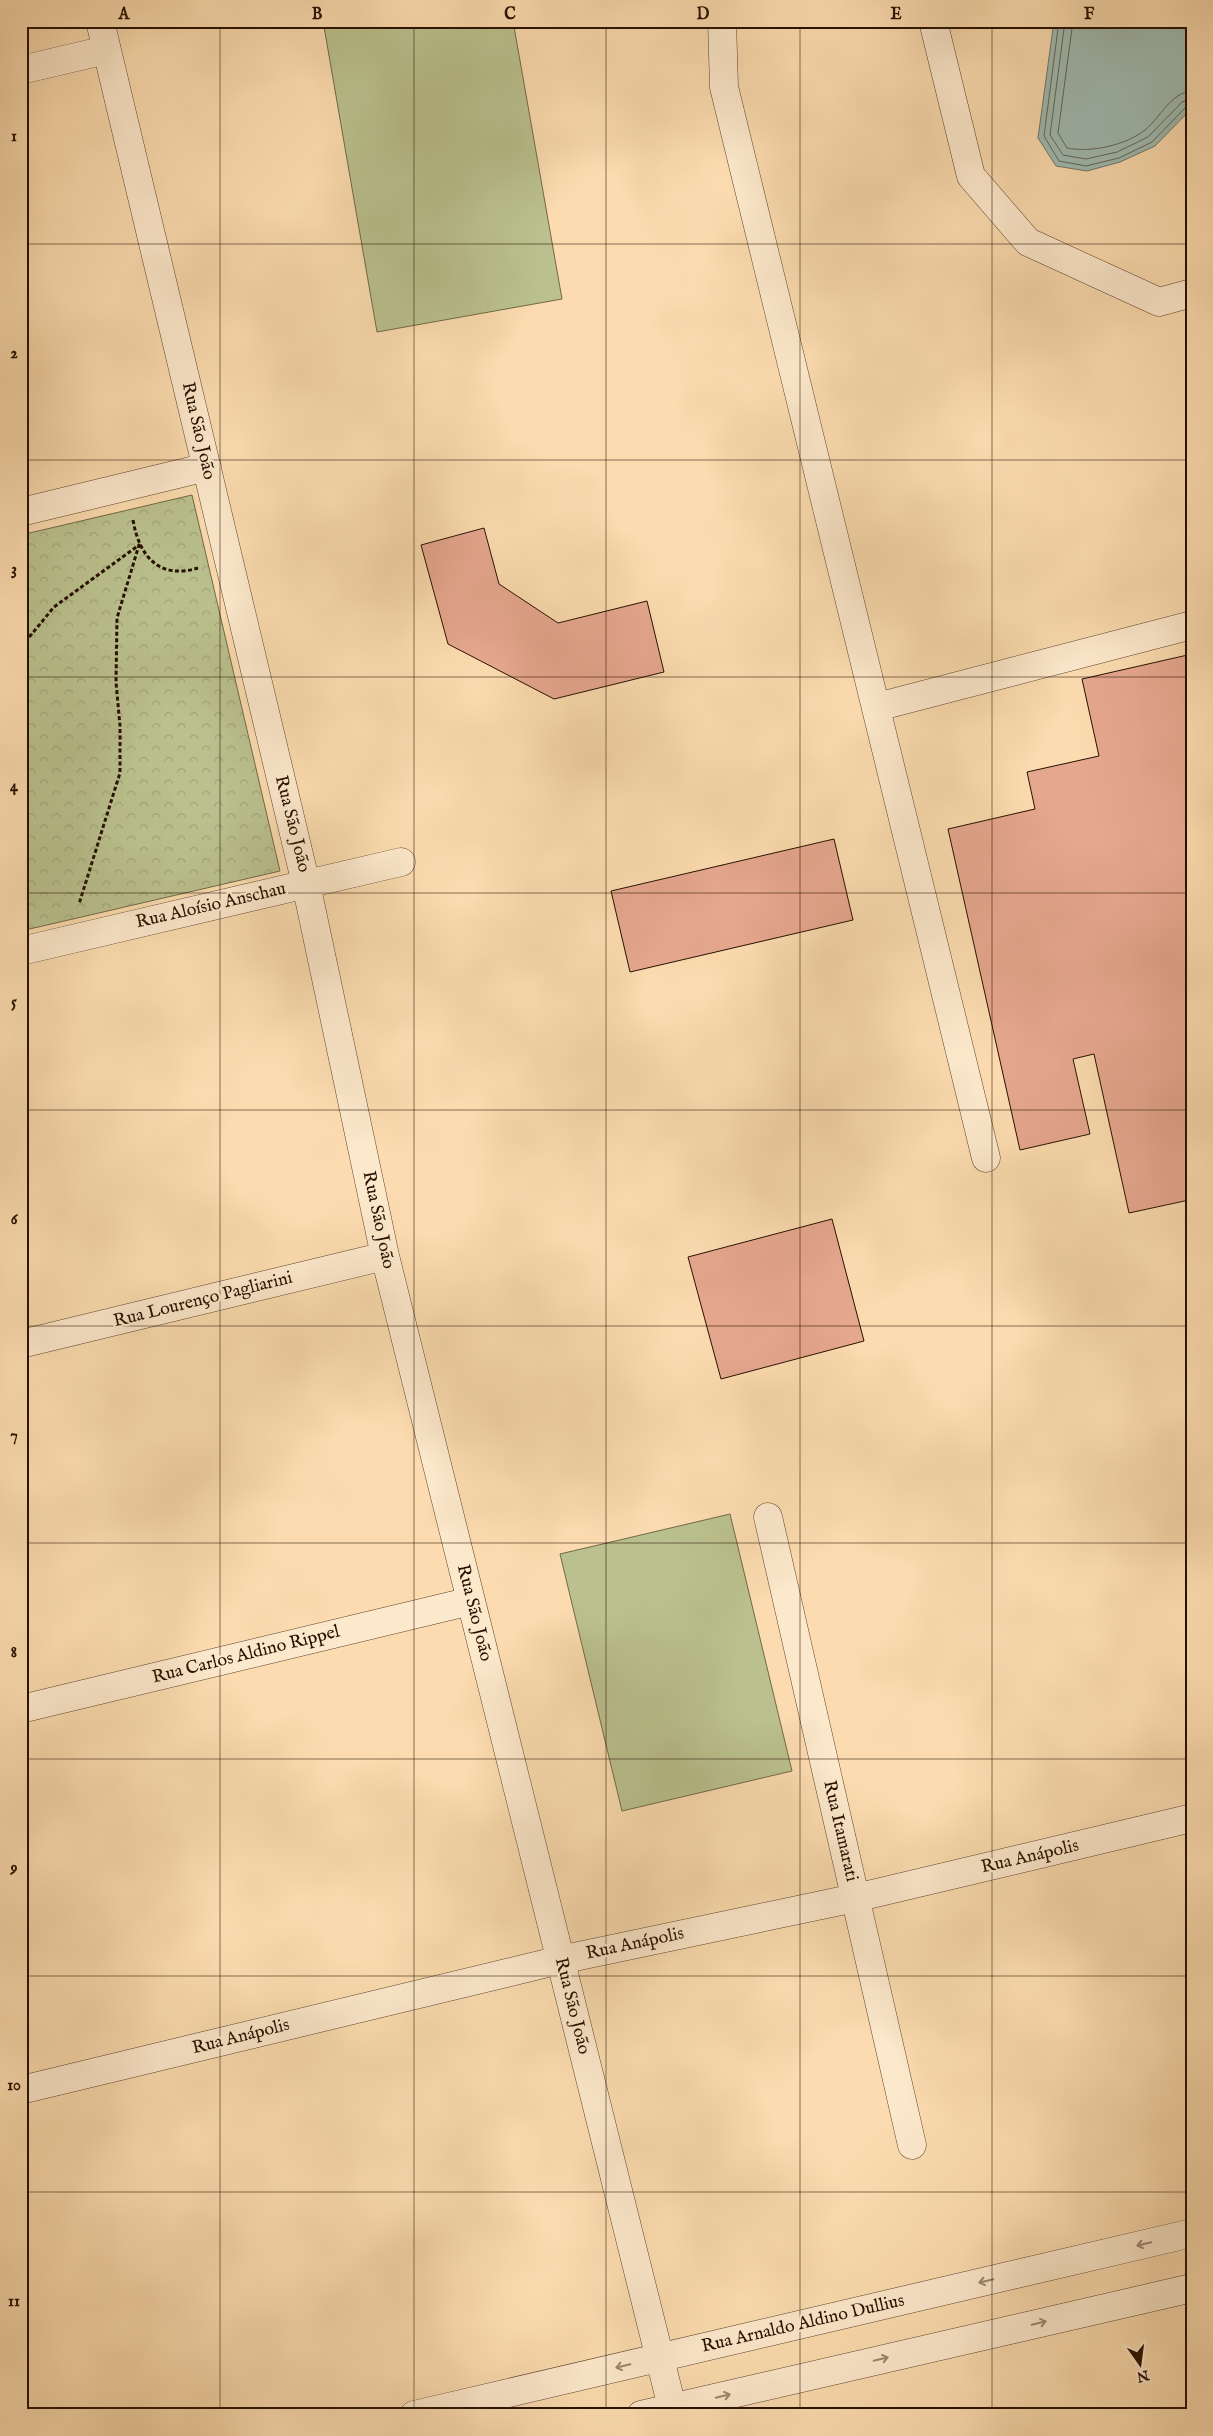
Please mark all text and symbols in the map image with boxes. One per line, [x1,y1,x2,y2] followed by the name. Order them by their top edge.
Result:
[118,5,131,25] text: A
[312,5,323,25] text: B
[504,5,516,25] text: C
[697,5,710,25] text: D
[890,5,902,25] text: E
[1084,5,1095,25] text: F
[11,127,17,147] text: 1
[10,344,18,364] text: 2
[176,380,220,482] street label: Rua São João
[11,560,17,580] text: 3
[269,773,315,875] street label: Rua São João
[10,777,19,797] text: 4
[134,878,288,934] street label: Rua Aloísio Anschau
[11,993,17,1013] text: 5
[356,1169,400,1271] street label: Rua São João
[11,1210,19,1230] text: 6
[111,1267,295,1333] street label: Rua Lourenço Pagliarini
[10,1426,18,1446] text: 7
[451,1562,497,1664] street label: Rua São João
[150,1621,342,1689] street label: Rua Carlos Aldino Rippel
[11,1643,17,1663] text: 8
[817,1778,863,1884] street label: Rua Itamarati
[979,1835,1081,1879] street label: Rua Anápolis
[10,1859,18,1879] text: 9
[584,1922,686,1966] street label: Rua Anápolis
[549,1955,595,2057] street label: Rua São João
[190,2014,292,2060] street label: Rua Anápolis
[7,2076,21,2096] text: 10
[1137,2240,1153,2249] one-way arrow
[979,2277,995,2286] one-way arrow
[699,2289,907,2359] street label: Rua Arnaldo Aldino Dullius
[8,2292,20,2312] text: 11
[1031,2318,1047,2327] one-way arrow
[1116,2338,1166,2388] north arrow
[872,2354,888,2363] one-way arrow
[616,2362,632,2371] one-way arrow
[1135,2365,1152,2386] text: N
[714,2391,730,2400] one-way arrow

